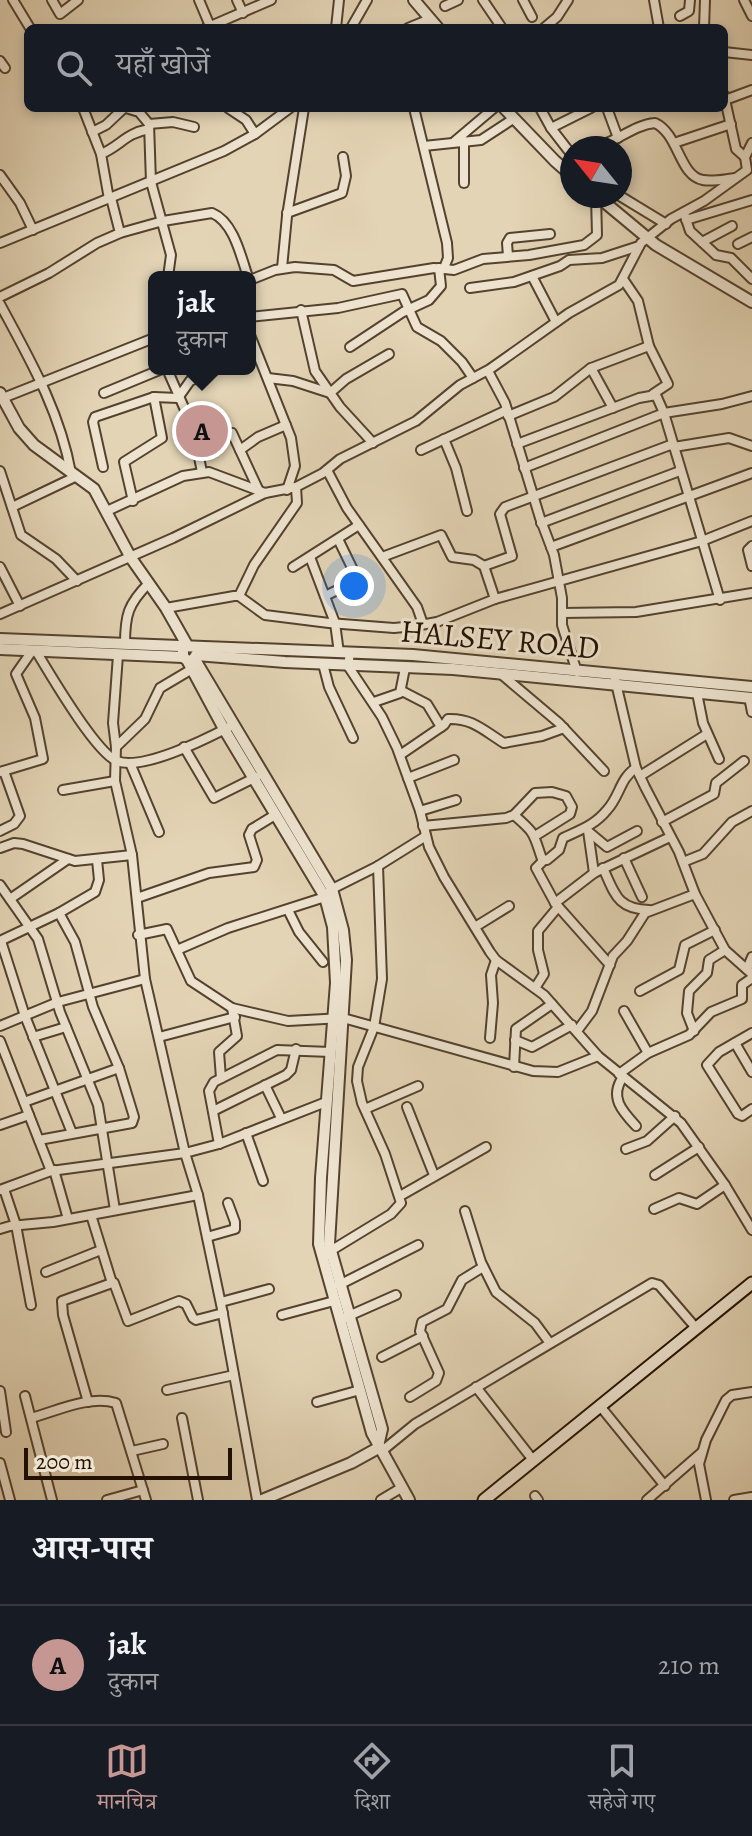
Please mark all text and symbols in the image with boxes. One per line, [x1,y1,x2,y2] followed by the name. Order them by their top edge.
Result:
[24,24,728,112] search box
[116,44,210,84] text: यहाँ खोजें
[52,46,96,90] icon: search
[560,136,632,208] north arrow
[148,271,256,375] popup
[177,282,215,322] text: jak
[177,322,227,357] text: दुकान
[176,401,228,461] pin: A
[334,566,374,606] your location
[399,608,601,670] street label: HALSEY ROAD
[24,1444,232,1480] scale bar
[36,1447,93,1477] text: 200 m
[32,1524,152,1571] text: आस-पास
[108,1624,146,1664] text: jak
[50,1648,66,1683] text: A
[658,1648,720,1683] text: 210 m
[108,1664,158,1699] text: दुकान
[97,1739,157,1823] tab: मानचित्र
[350,1739,394,1823] tab: दिशा
[588,1739,655,1823] tab: सहेजे गए

